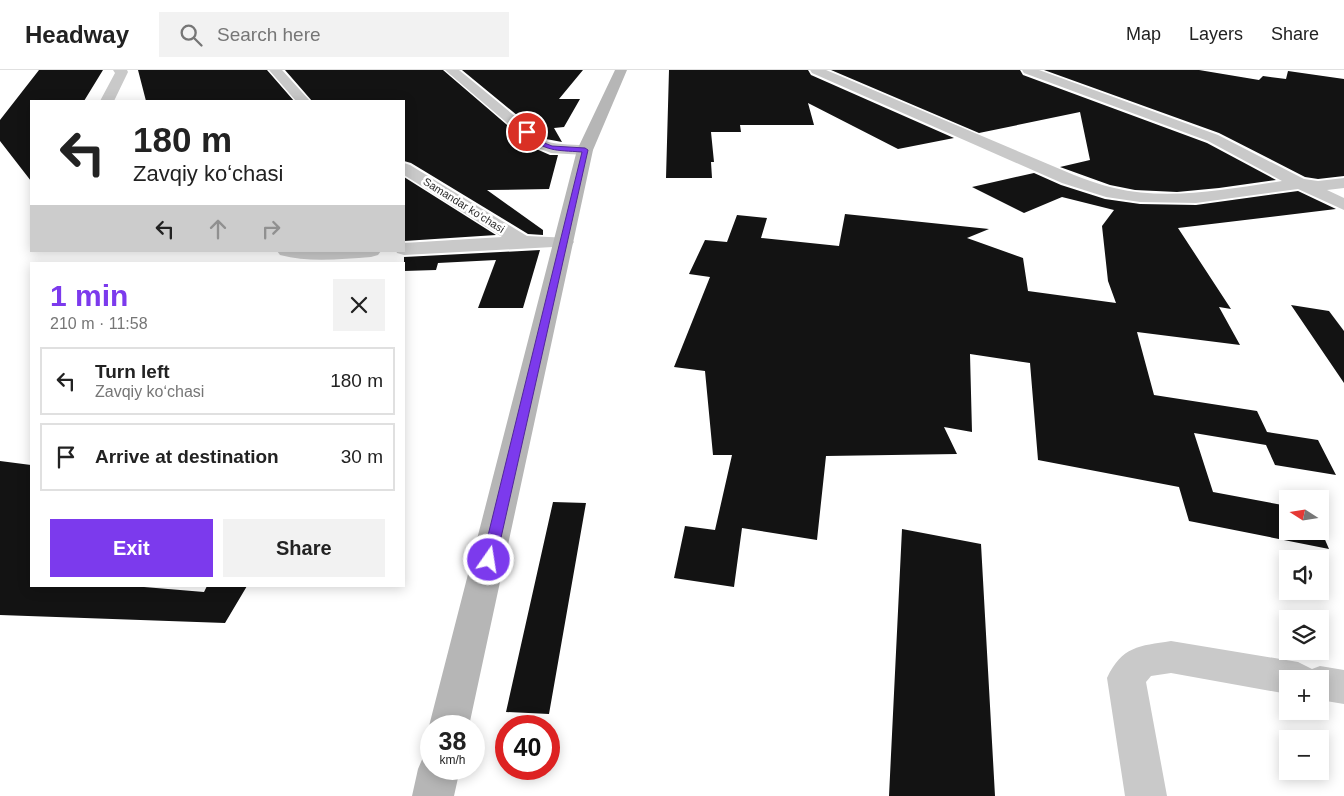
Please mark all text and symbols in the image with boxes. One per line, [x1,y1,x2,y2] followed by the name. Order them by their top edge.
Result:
[159,12,509,57] search box
[25,21,129,48] text: Headway
[177,21,205,49] icon: search
[217,24,321,45] text: Search here
[1126,24,1161,44] text: Map
[1189,24,1243,44] text: Layers
[1271,24,1319,44] text: Share
[506,111,548,153] pin
[513,118,541,146] icon: arrive
[50,120,115,185] icon: left
[133,120,232,159] text: 180 m
[133,161,283,186] text: Zavqiy koʻchasi
[421,175,507,235] street label: Samandar ko‘chasi
[151,215,179,243] icon: left
[204,215,232,243] icon: ahead
[257,215,285,243] icon: right
[50,279,128,312] text: 1 min
[333,279,385,331] button: close
[50,315,148,332] text: 210 m · 11:58
[95,361,170,382] text: Turn left
[52,367,80,395] icon: left
[330,370,383,391] text: 180 m
[95,383,204,400] text: Zavqiy koʻchasi
[52,443,80,471] icon: arrive
[95,446,279,467] text: Arrive at destination
[341,446,383,467] text: 30 m
[1279,490,1329,540] north arrow
[1279,490,1329,780] map controls
[50,519,213,577] button: Exit
[223,519,385,577] button: Share
[462,533,514,585] position arrow
[1279,550,1329,600] button: sound
[1279,610,1329,660] button: layers
[1279,670,1329,720] button: +
[495,715,560,780] speed limit sign: 40
[439,727,466,755] text: 38
[1279,730,1329,780] button: −
[439,753,466,767] text: km/h

